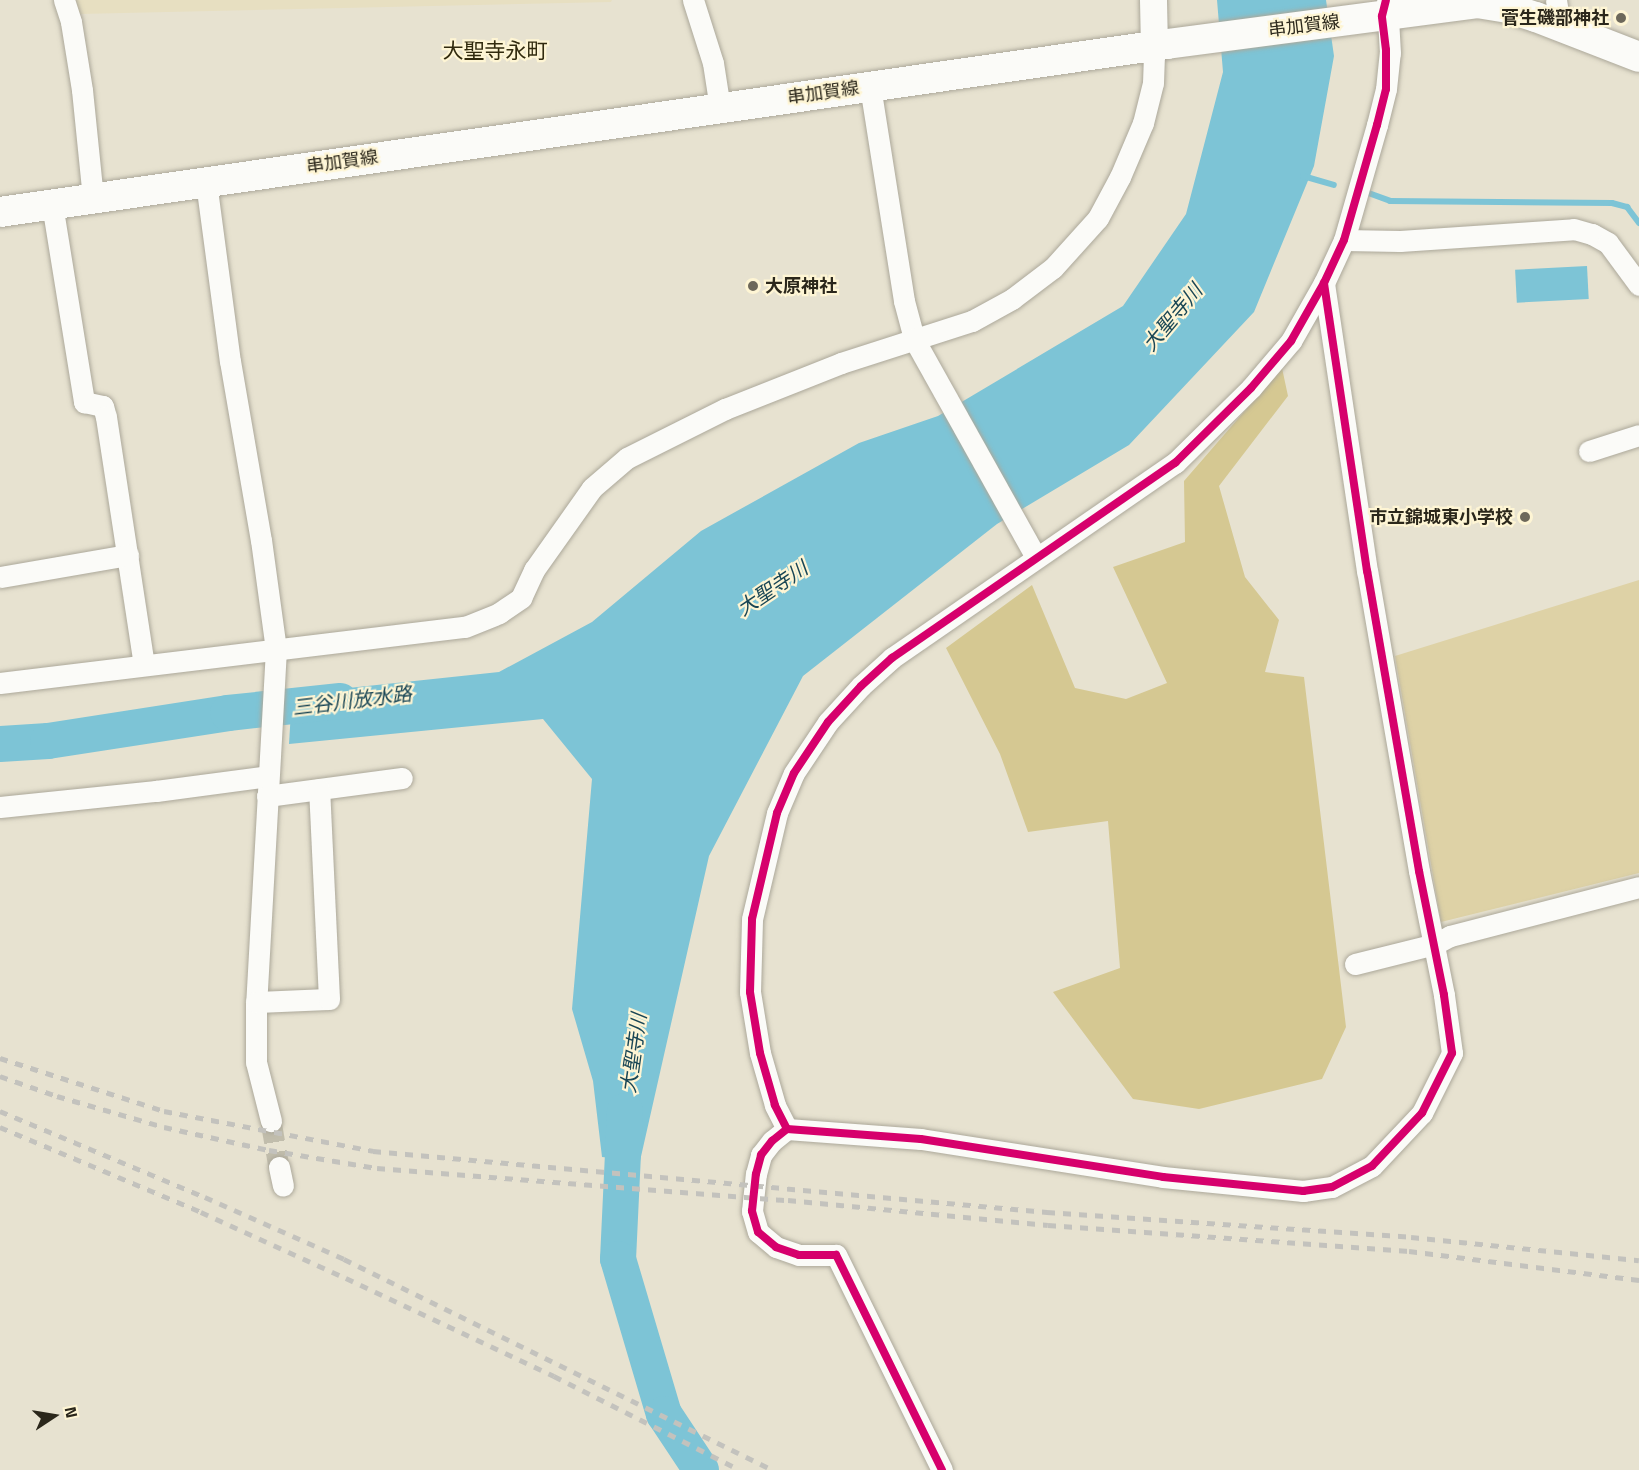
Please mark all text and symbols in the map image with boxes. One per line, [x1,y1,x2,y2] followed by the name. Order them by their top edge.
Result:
[1501,7,1609,29] place label: 菅生磯部神社
[1267,11,1341,41] street label: 串加賀線
[1614,11,1628,25] marker: 菅生磯部神社
[443,37,547,63] district label: 大聖寺永町
[786,77,860,109] street label: 串加賀線
[305,146,379,178] street label: 串加賀線
[765,275,837,297] place label: 大原神社
[746,279,760,293] marker: 大原神社
[1137,279,1207,355] water label: 大聖寺川
[1369,506,1513,528] place label: 市立錦城東小学校
[1518,510,1532,524] marker: 市立錦城東小学校
[732,556,812,620] water label: 大聖寺川
[291,681,413,719] water label: 三谷川放水路
[616,1012,650,1094] water label: 大聖寺川
[24,1386,84,1446] north arrow
[59,1404,84,1420] text: N

